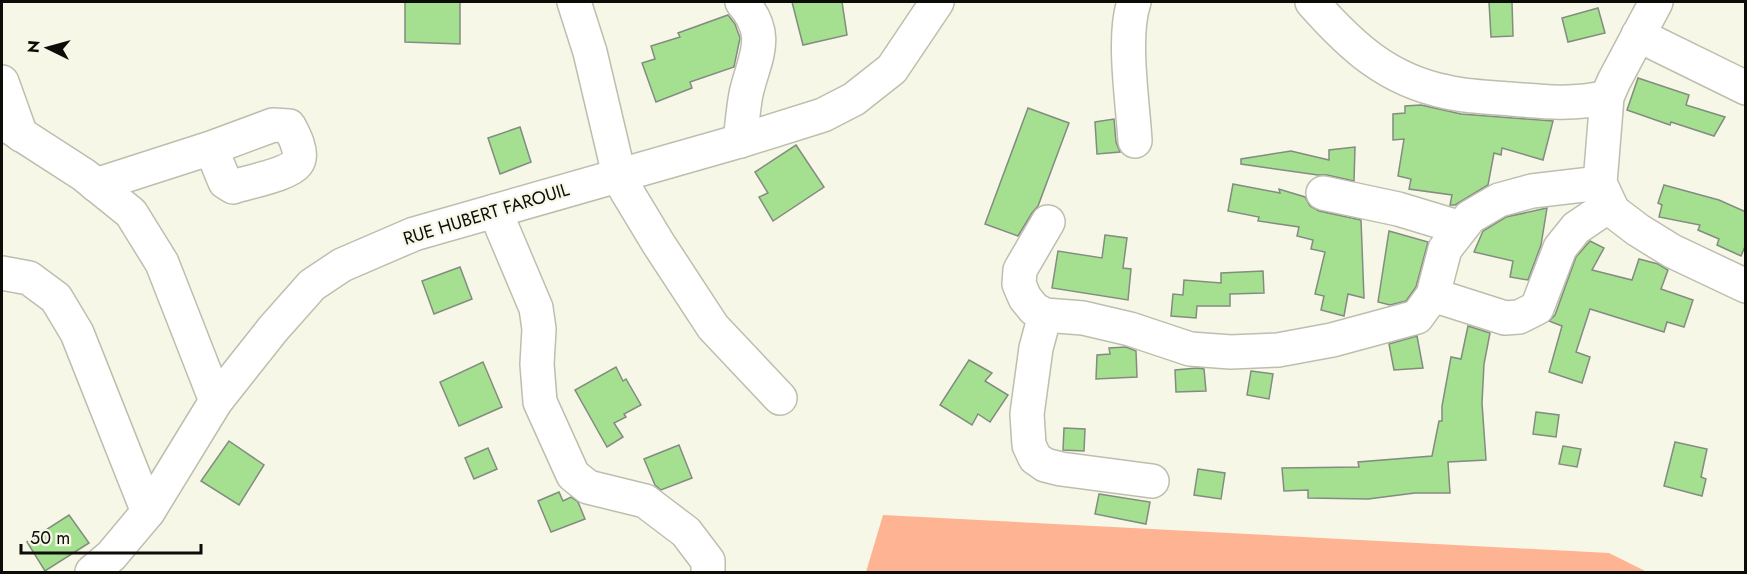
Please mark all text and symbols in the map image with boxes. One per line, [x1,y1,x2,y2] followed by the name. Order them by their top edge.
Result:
[18,18,78,78] north arrow
[22,39,46,54] text: N
[400,176,572,252] street label: RUE HUBERT FAROUIL
[21,517,201,555] scale bar
[30,525,70,551] text: 50 m

